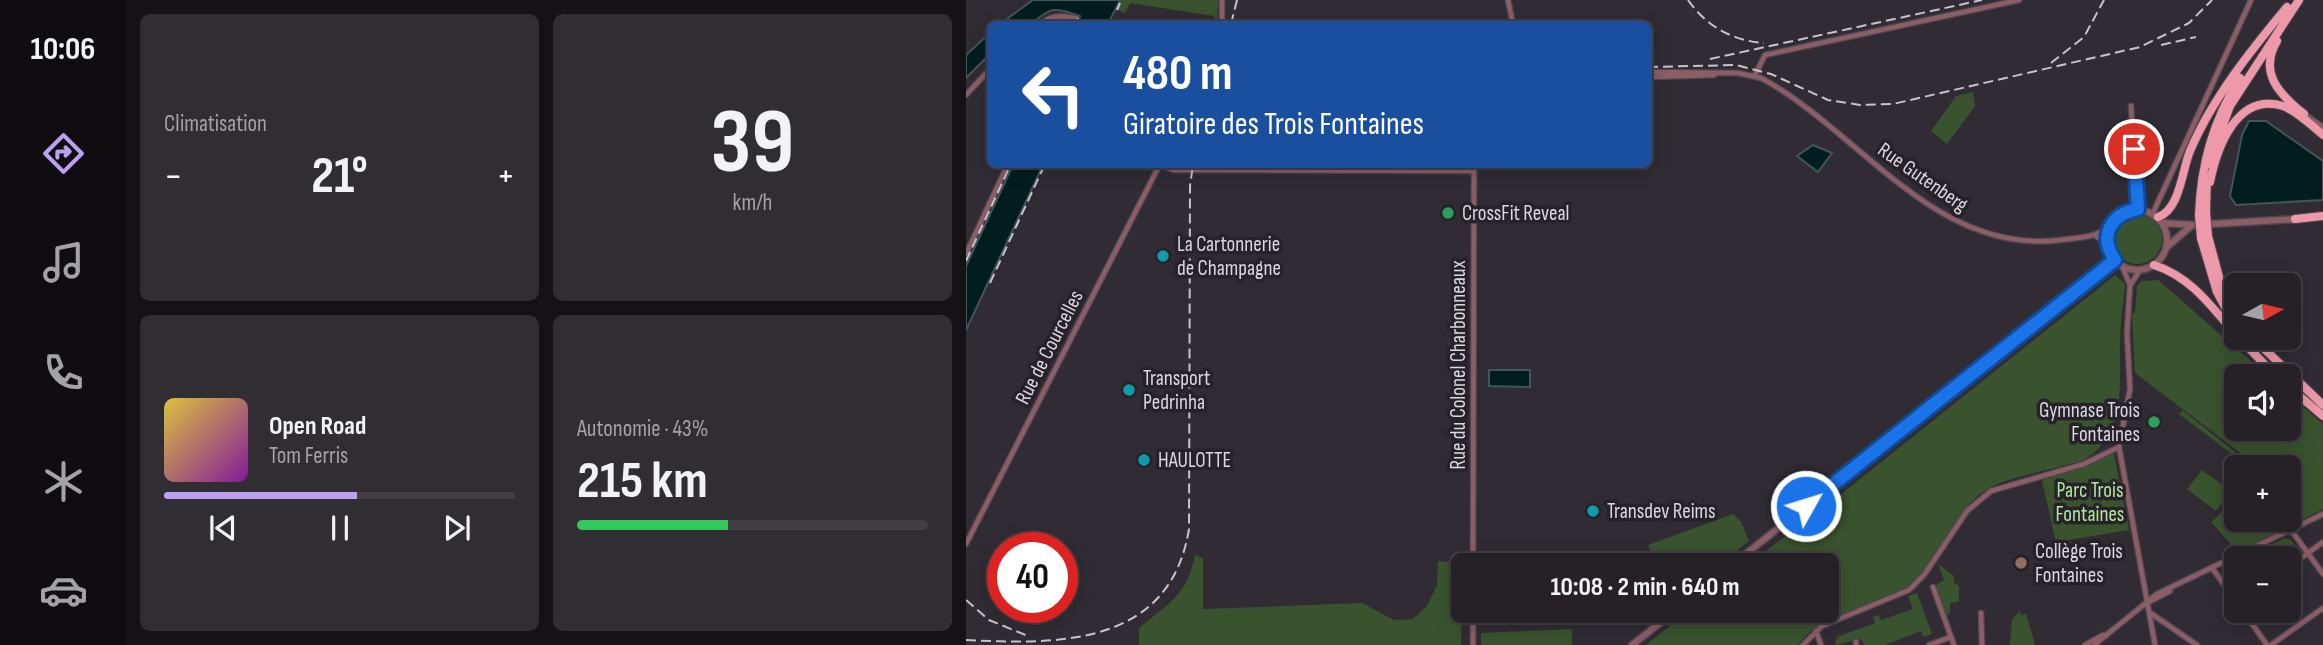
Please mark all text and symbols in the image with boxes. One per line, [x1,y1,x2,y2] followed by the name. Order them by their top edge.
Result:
[31,30,95,69] text: 10:06
[1123,45,1232,104] text: 480 m
[1008,49,1099,140] icon: left
[711,89,794,198] text: 39
[1123,105,1424,144] text: Giratoire des Trois Fontaines
[164,110,267,138] text: Climatisation
[2104,119,2164,179] pin
[39,129,88,178] icon: directions
[2115,130,2153,168] icon: arrive
[1873,137,1973,218] street label: Rue Gutenberg
[311,145,368,208] text: 21°
[164,154,183,199] text: −
[496,154,515,199] text: +
[733,189,772,217] text: km/h
[1462,201,1569,226] place label: CrossFit Reveal
[1440,205,1456,221] marker: CrossFit Reveal
[1177,232,1281,281] place label: La Cartonnerie de Champagne
[39,238,88,287] icon: music
[1155,248,1171,264] marker: La Cartonnerie de Champagne
[1446,260,1471,470] street label: Rue du Colonel Charbonneaux
[2224,273,2301,350] north arrow
[2224,273,2301,623] map controls
[1010,286,1089,408] street label: Rue de Courcelles
[39,348,88,397] icon: phone
[2224,364,2301,441] button: sound
[1143,366,1210,415] place label: Transport Pedrinha
[1121,382,1137,398] marker: Transport Pedrinha
[2039,398,2140,447] place label: Gymnase Trois Fontaines
[269,411,366,442] text: Open Road
[2146,414,2162,430] marker: Gymnase Trois Fontaines
[577,415,708,443] text: Autonomie · 43%
[269,442,348,470] text: Tom Ferris
[1158,448,1231,473] place label: HAULOTTE
[577,450,708,513] text: 215 km
[1136,452,1152,468] marker: HAULOTTE
[2224,455,2301,532] button: +
[39,457,88,506] icon: climate
[1769,469,1843,543] position arrow
[2056,478,2124,527] park label: Parc Trois Fontaines
[1607,499,1716,524] place label: Transdev Reims
[1585,503,1601,519] marker: Transdev Reims
[204,509,242,547] icon: previous
[321,509,359,547] icon: pause
[438,509,476,547] icon: next
[987,532,1078,623] speed limit sign: 40
[2035,539,2123,588] place label: Collège Trois Fontaines
[2224,546,2301,623] button: −
[2013,555,2029,571] marker: Collège Trois Fontaines
[39,566,88,615] icon: car
[1550,572,1740,603] text: 10:08 · 2 min · 640 m

